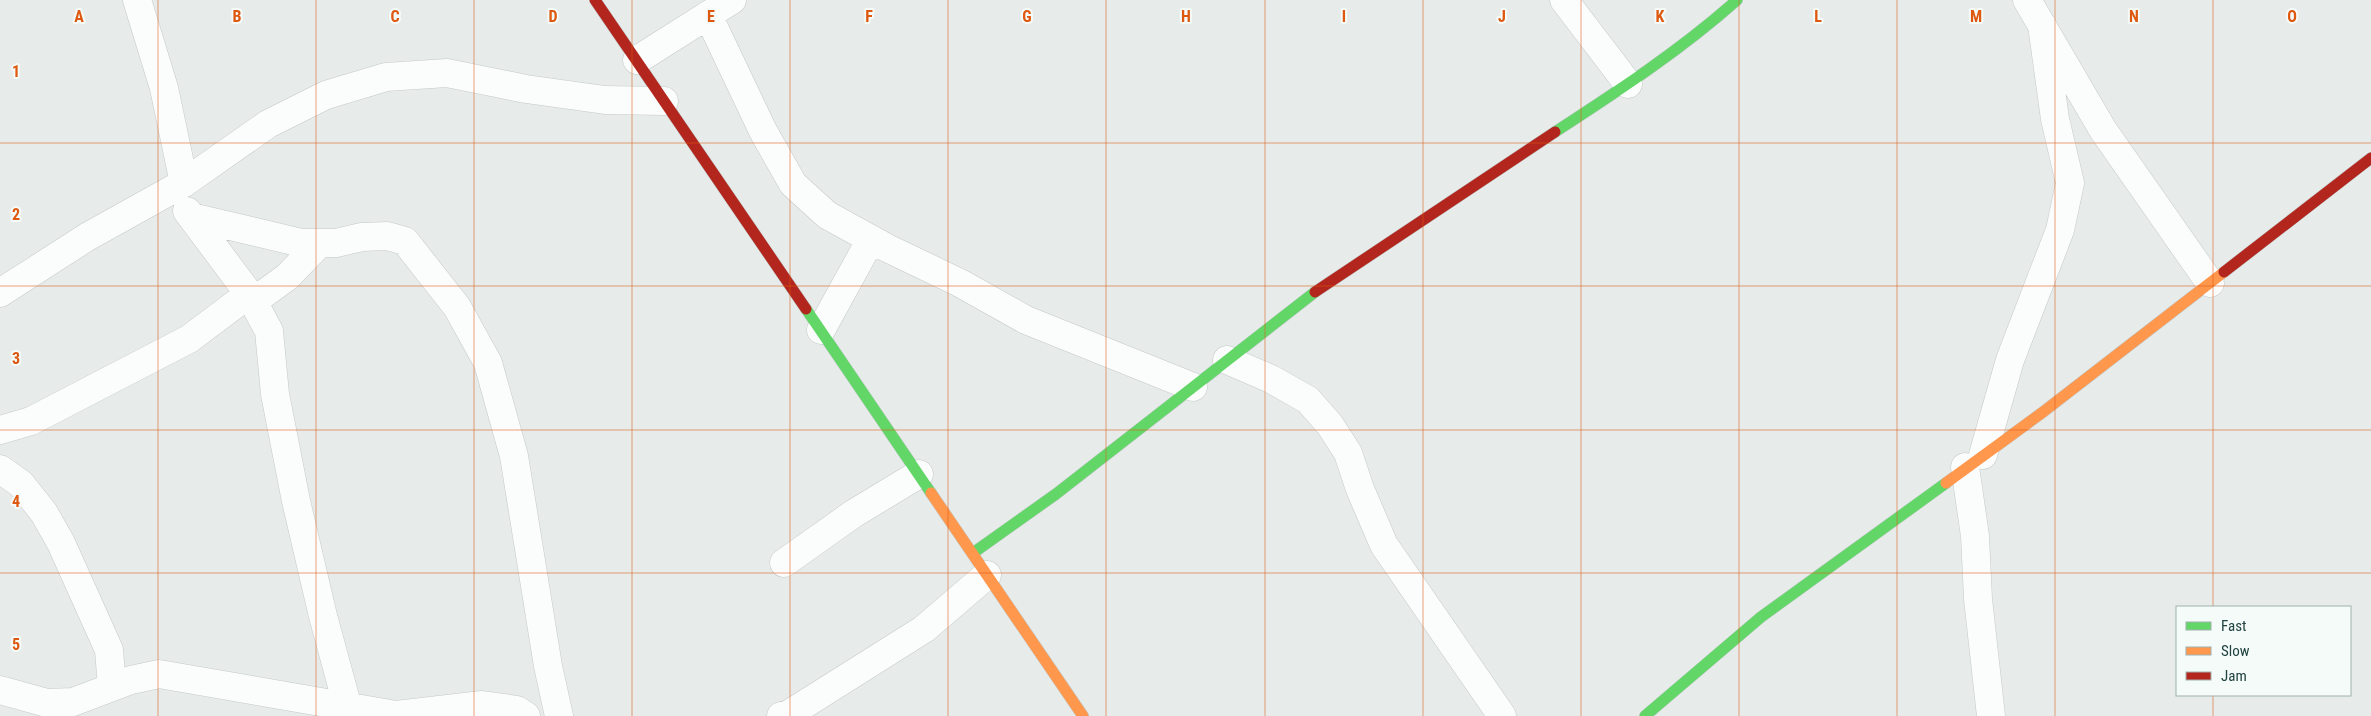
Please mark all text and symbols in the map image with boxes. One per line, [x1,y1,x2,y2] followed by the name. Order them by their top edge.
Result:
[74,7,84,26] text: A
[233,7,242,26] text: B
[390,7,400,26] text: C
[548,7,558,26] text: D
[707,7,715,26] text: E
[865,7,873,26] text: F
[1022,7,1032,26] text: G
[1181,7,1191,26] text: H
[1342,7,1346,26] text: I
[1498,7,1506,26] text: J
[1656,7,1665,26] text: K
[1814,7,1822,26] text: L
[1970,7,1982,26] text: M
[2129,7,2139,26] text: N
[2287,7,2297,26] text: O
[12,62,20,81] text: 1
[12,205,20,224] text: 2
[12,349,20,368] text: 3
[12,492,20,511] text: 4
[2176,606,2351,696] legend
[2221,617,2246,635] text: Fast
[12,635,20,654] text: 5
[2221,642,2250,660] text: Slow
[2221,667,2247,685] text: Jam

